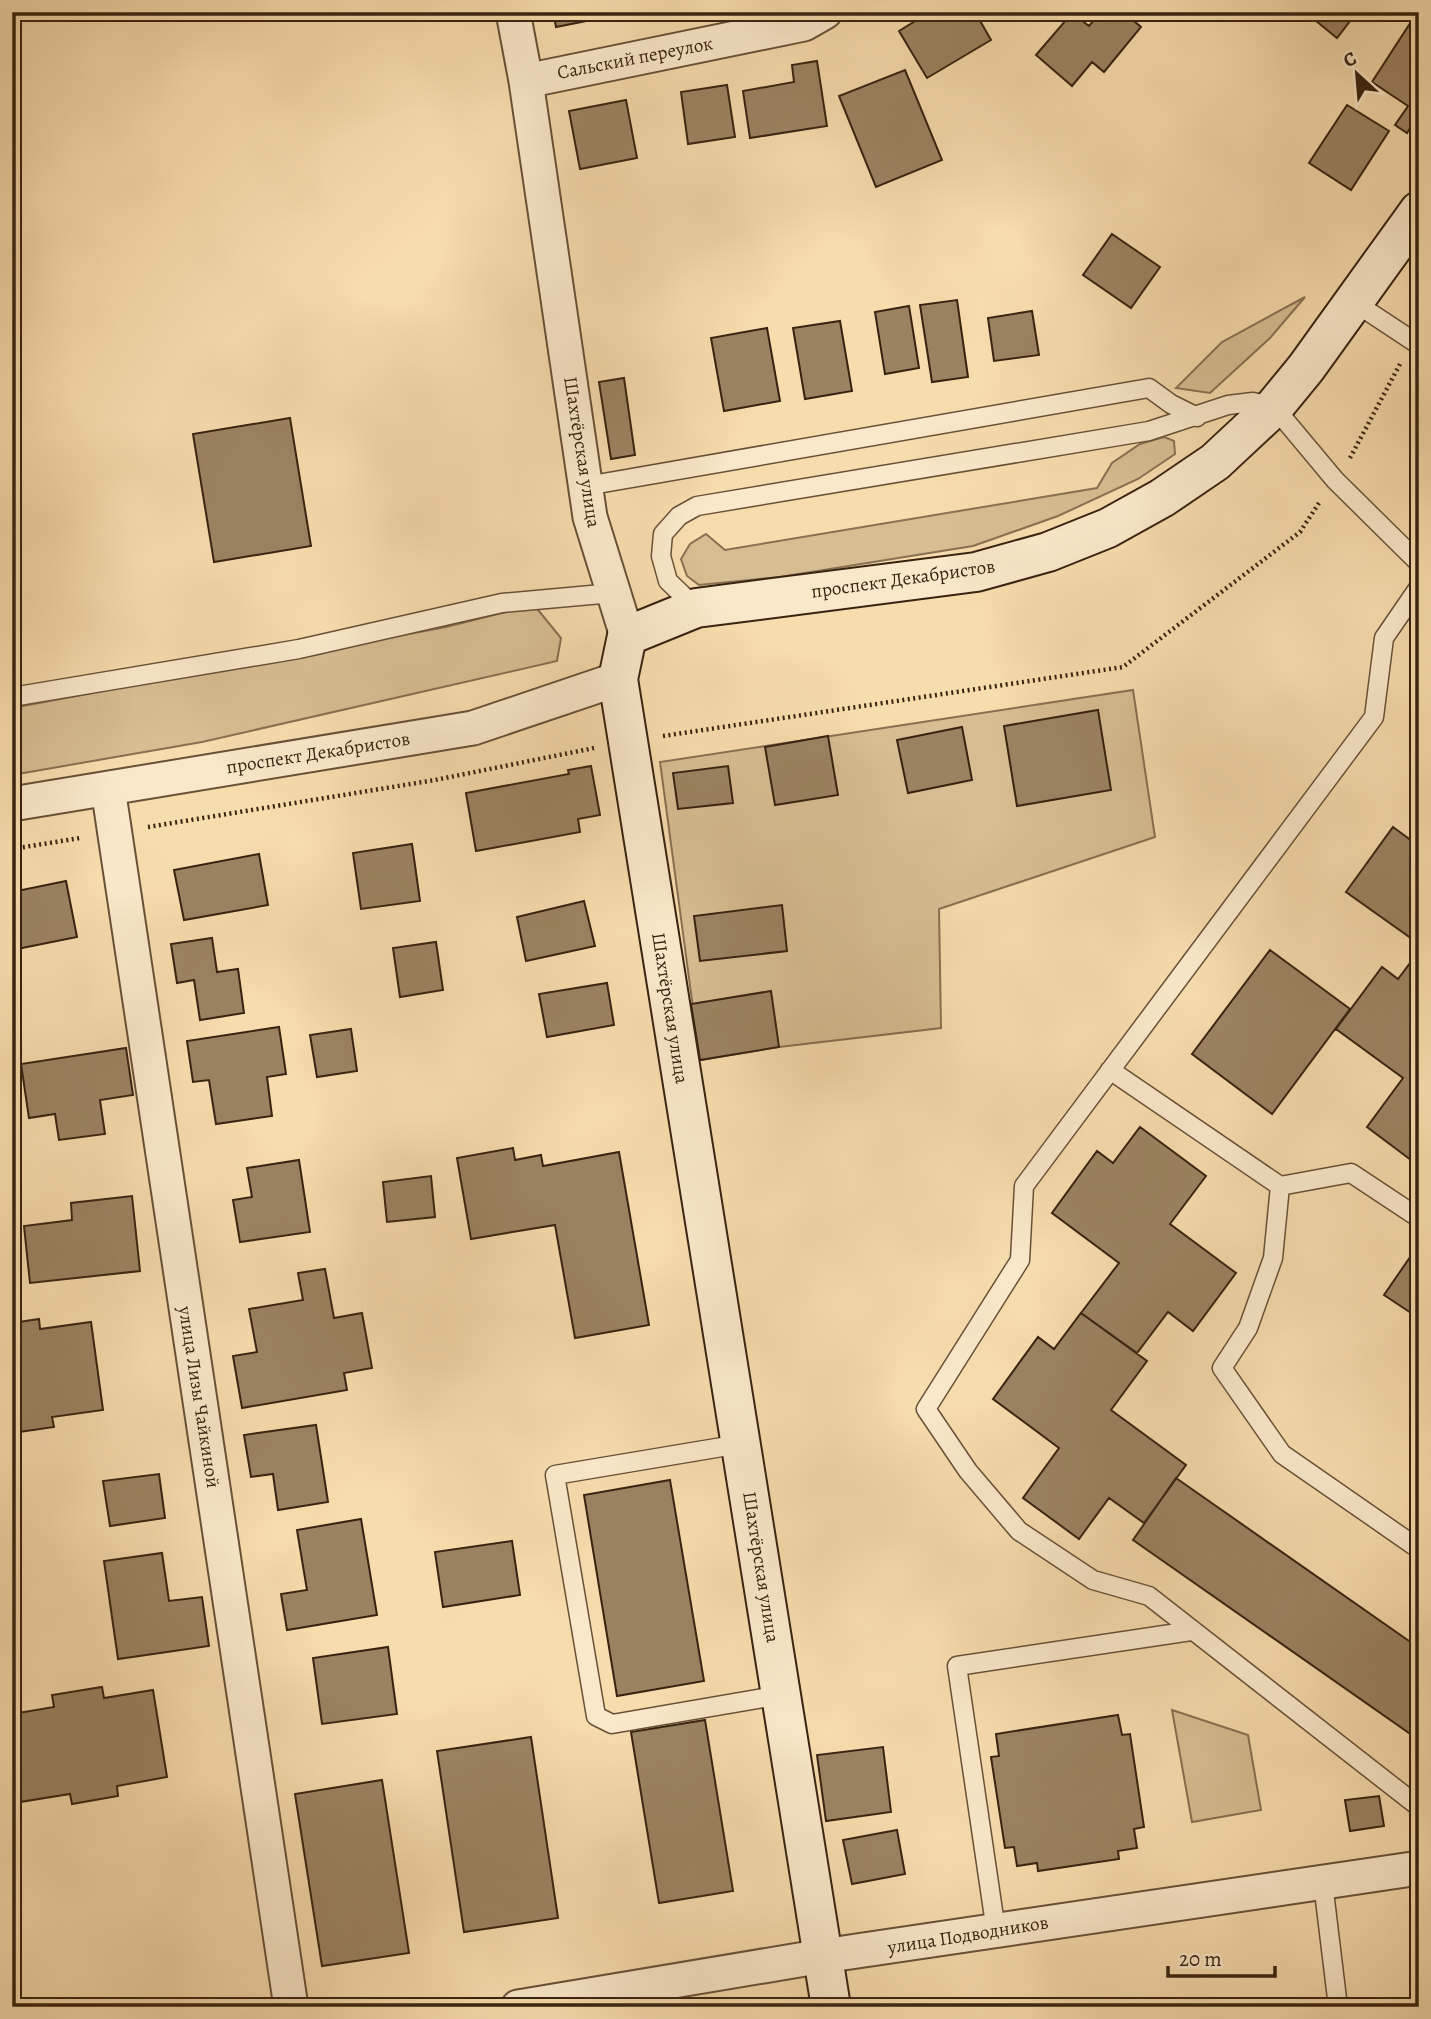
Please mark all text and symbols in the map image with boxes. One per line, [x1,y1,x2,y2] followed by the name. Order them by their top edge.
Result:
[555,30,715,86] street label: Сальский переулок
[1322,38,1392,108] north arrow
[1339,45,1361,74] text: С
[557,374,607,530] street label: Шахтёрская улица
[809,553,997,605] street label: проспект Декабристов
[224,726,412,780] street label: проспект Декабристов
[645,930,695,1086] street label: Шахтёрская улица
[172,1303,226,1490] street label: улица Лизы Чайкиной
[736,1489,786,1645] street label: Шахтёрская улица
[885,1909,1050,1961] street label: улица Подводников
[1168,1935,1275,1979] scale bar
[1179,1945,1222,1973] text: 20 m

